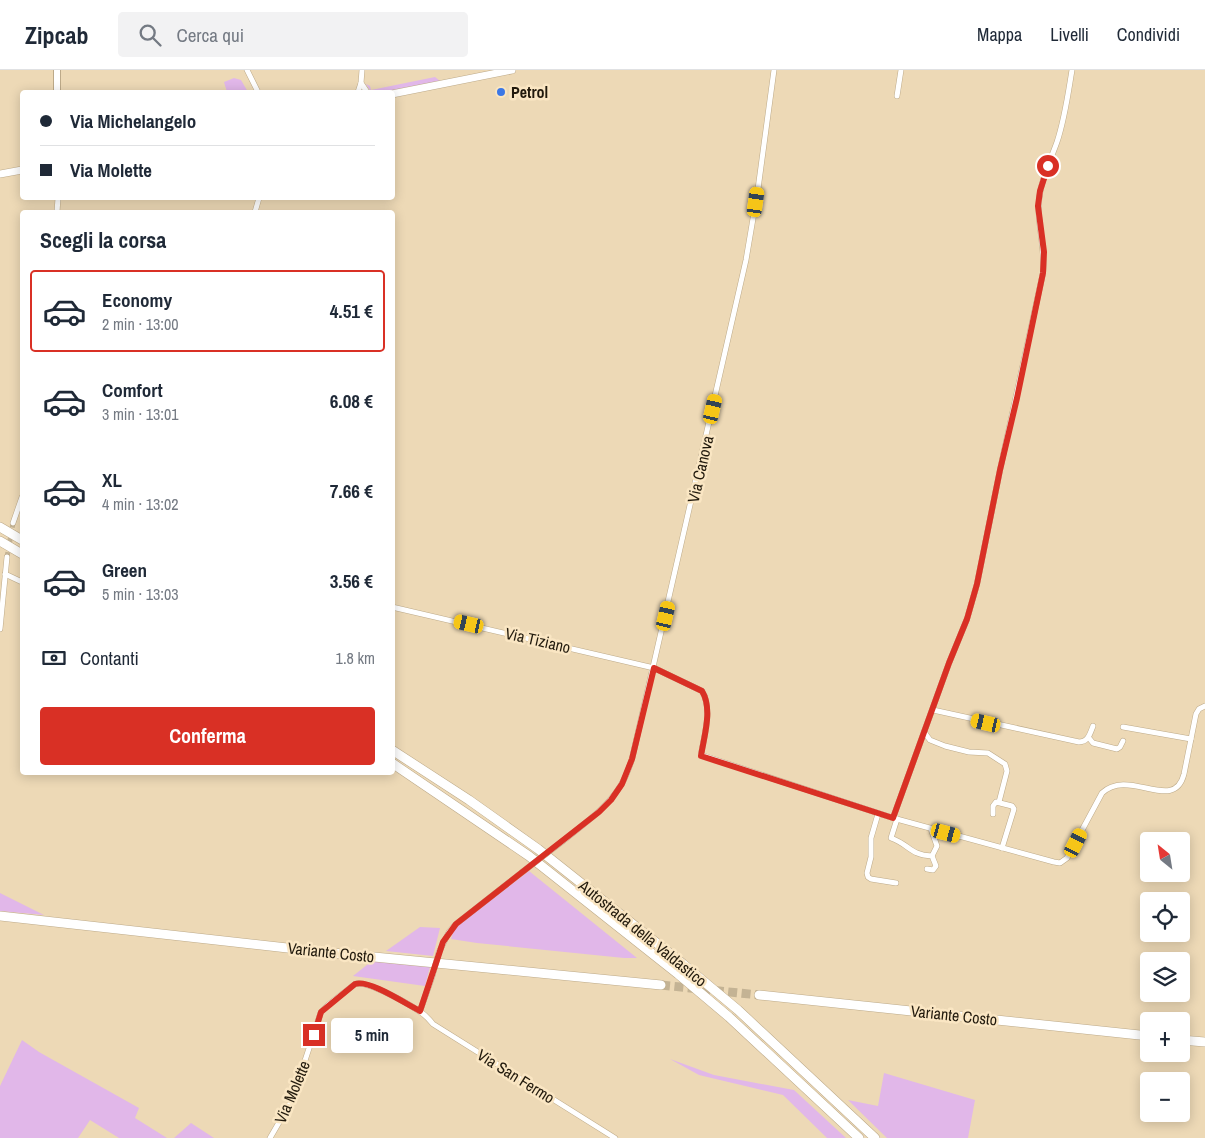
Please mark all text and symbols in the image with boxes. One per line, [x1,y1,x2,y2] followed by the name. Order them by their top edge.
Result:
[118,12,468,57] search box
[25,19,88,51] text: Zipcab
[136,21,164,49] icon: search
[176,22,244,48] text: Cerca qui
[977,22,1022,47] text: Mappa
[1050,22,1089,47] text: Livelli
[1117,22,1180,47] text: Condividi
[511,81,548,103] place label: Petrol
[495,86,507,98] marker: Petrol
[70,108,196,134] text: Via Michelangelo
[1037,155,1059,177] route start
[70,157,152,183] text: Via Molette
[746,186,765,218] car
[40,225,166,255] text: Scegli la corsa
[102,287,172,313] text: Economy
[42,289,87,334] icon: car
[330,298,373,324] text: 4.51 €
[102,313,179,335] text: 2 min · 13:00
[102,377,163,403] text: Comfort
[42,379,87,424] icon: car
[330,388,373,414] text: 6.08 €
[702,393,723,425] car
[102,403,179,425] text: 3 min · 13:01
[682,433,719,505] street label: Via Canova
[102,467,122,493] text: XL
[42,469,87,514] icon: car
[330,478,373,504] text: 7.66 €
[102,493,179,515] text: 4 min · 13:02
[102,557,147,583] text: Green
[42,559,87,604] icon: car
[330,568,373,594] text: 3.56 €
[102,583,179,605] text: 5 min · 13:03
[655,600,676,632] car
[452,613,485,635] car
[503,622,573,658] street label: Via Tiziano
[40,644,68,672] icon: cash
[80,645,139,671] text: Contanti
[336,647,375,669] text: 1.8 km
[40,707,375,765] button: Conferma
[969,712,1002,734] car
[929,822,962,844] car
[1062,826,1089,860] car
[1140,832,1190,882] north arrow
[1140,832,1190,1122] map controls
[574,874,712,992] street label: Autostrada della Valdastico
[1140,892,1190,942] button: locate
[287,937,375,967] street label: Variante Costo
[1140,952,1190,1002] button: layers
[910,1000,998,1030] street label: Variante Costo
[1140,1012,1190,1062] button: +
[332,1018,414,1052] callout: 5 min
[303,1024,325,1046] route end
[355,1024,389,1046] text: 5 min
[473,1044,559,1108] street label: Via San Fermo
[269,1057,315,1127] street label: Via Molette
[1140,1072,1190,1122] button: −

